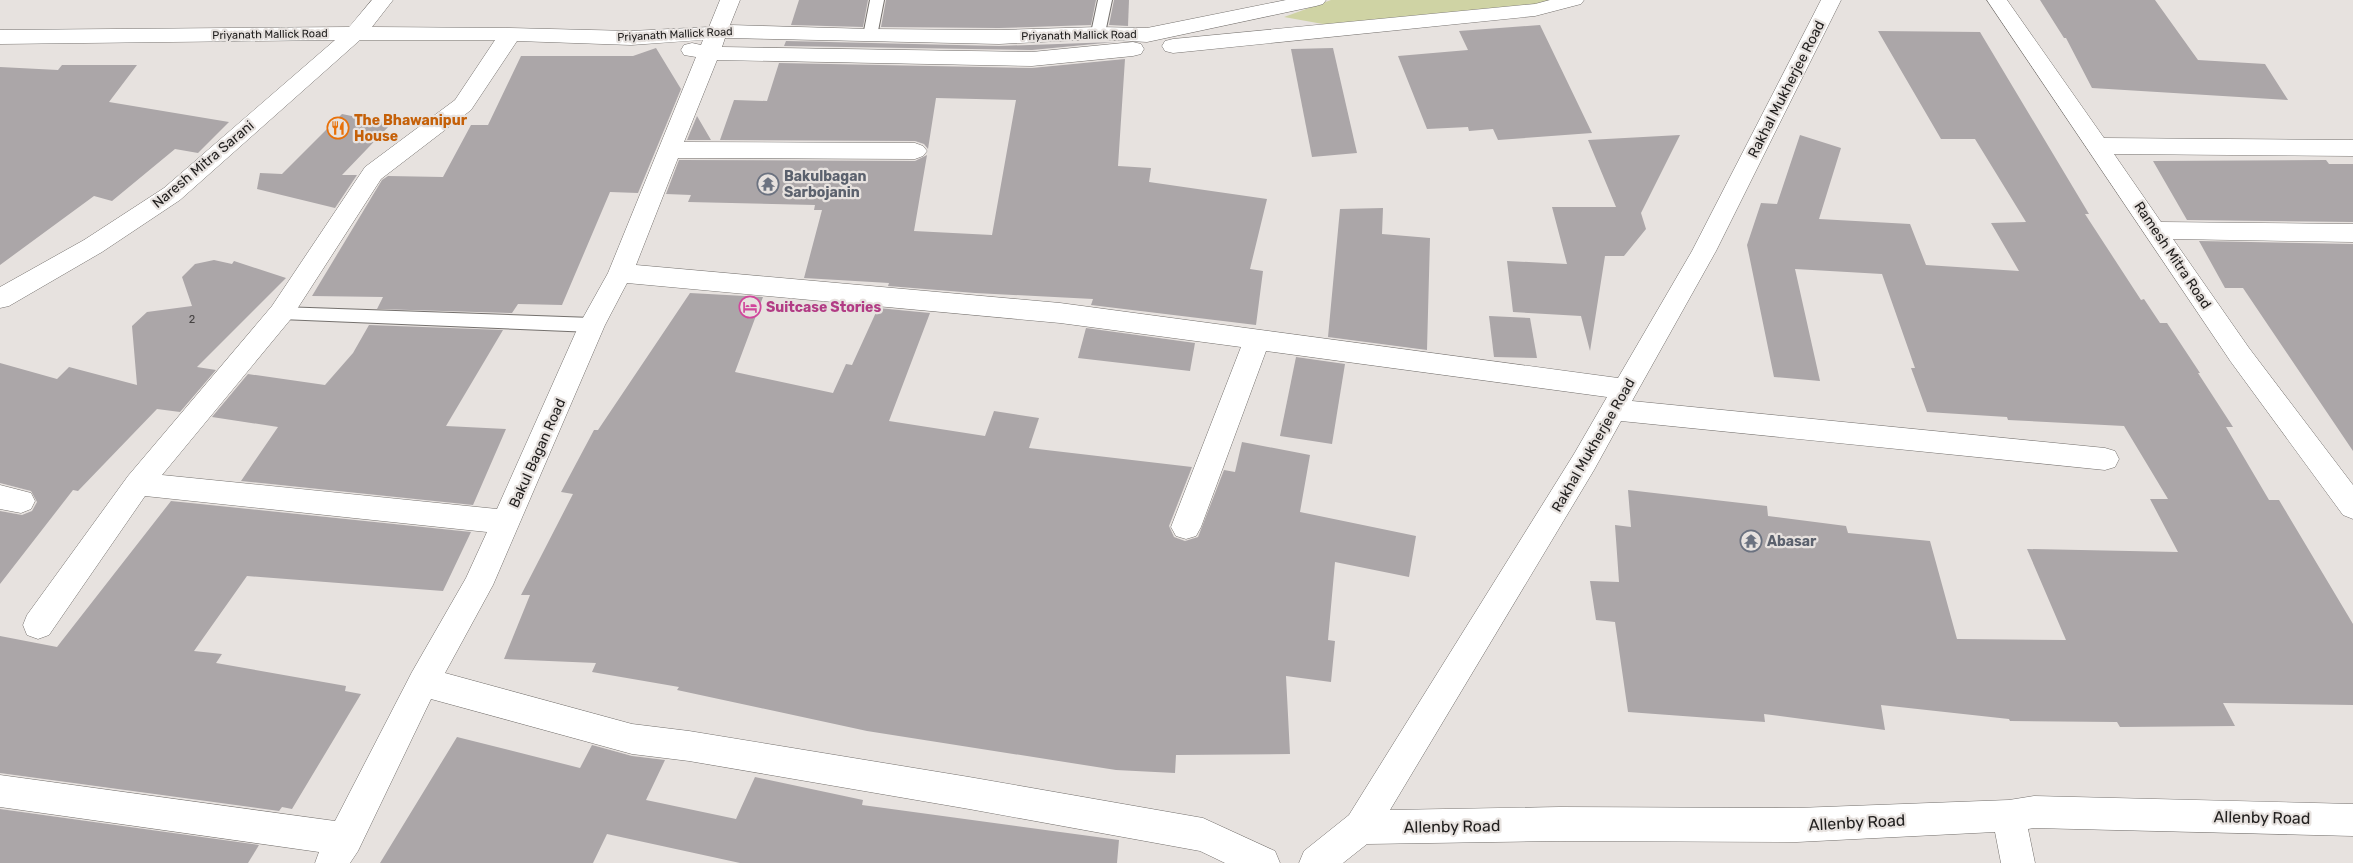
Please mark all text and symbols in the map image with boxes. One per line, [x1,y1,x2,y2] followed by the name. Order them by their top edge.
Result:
[1744,18,1828,161] street label: Rakhal Mukherjee Road
[617,25,733,44] street label: Priyanath Mallick Road
[212,27,328,42] street label: Priyanath Mallick Road
[1021,28,1137,43] street label: Priyanath Mallick Road
[354,112,468,145] place label: The Bhawanipur House
[326,116,350,140] restaurant icon: The Bhawanipur House
[149,117,257,212] street label: Naresh Mitra Sarani
[784,168,866,201] place label: Bakulbagan Sarbojanin
[756,172,780,196] temple icon: Bakulbagan Sarbojanin
[2130,198,2215,312] street label: Ramesh Mitra Road
[738,295,762,319] hotel icon: Suitcase Stories
[766,299,881,316] place label: Suitcase Stories
[189,313,195,326] house number: 2
[1548,375,1639,515] street label: Rakhal Mukherjee Road
[506,396,569,510] street label: Bakul Bagan Road
[1739,529,1763,553] temple icon: Abasar
[1767,533,1817,550] place label: Abasar
[2214,807,2310,828] street label: Allenby Road
[1808,810,1906,835] street label: Allenby Road
[1404,816,1500,837] street label: Allenby Road

